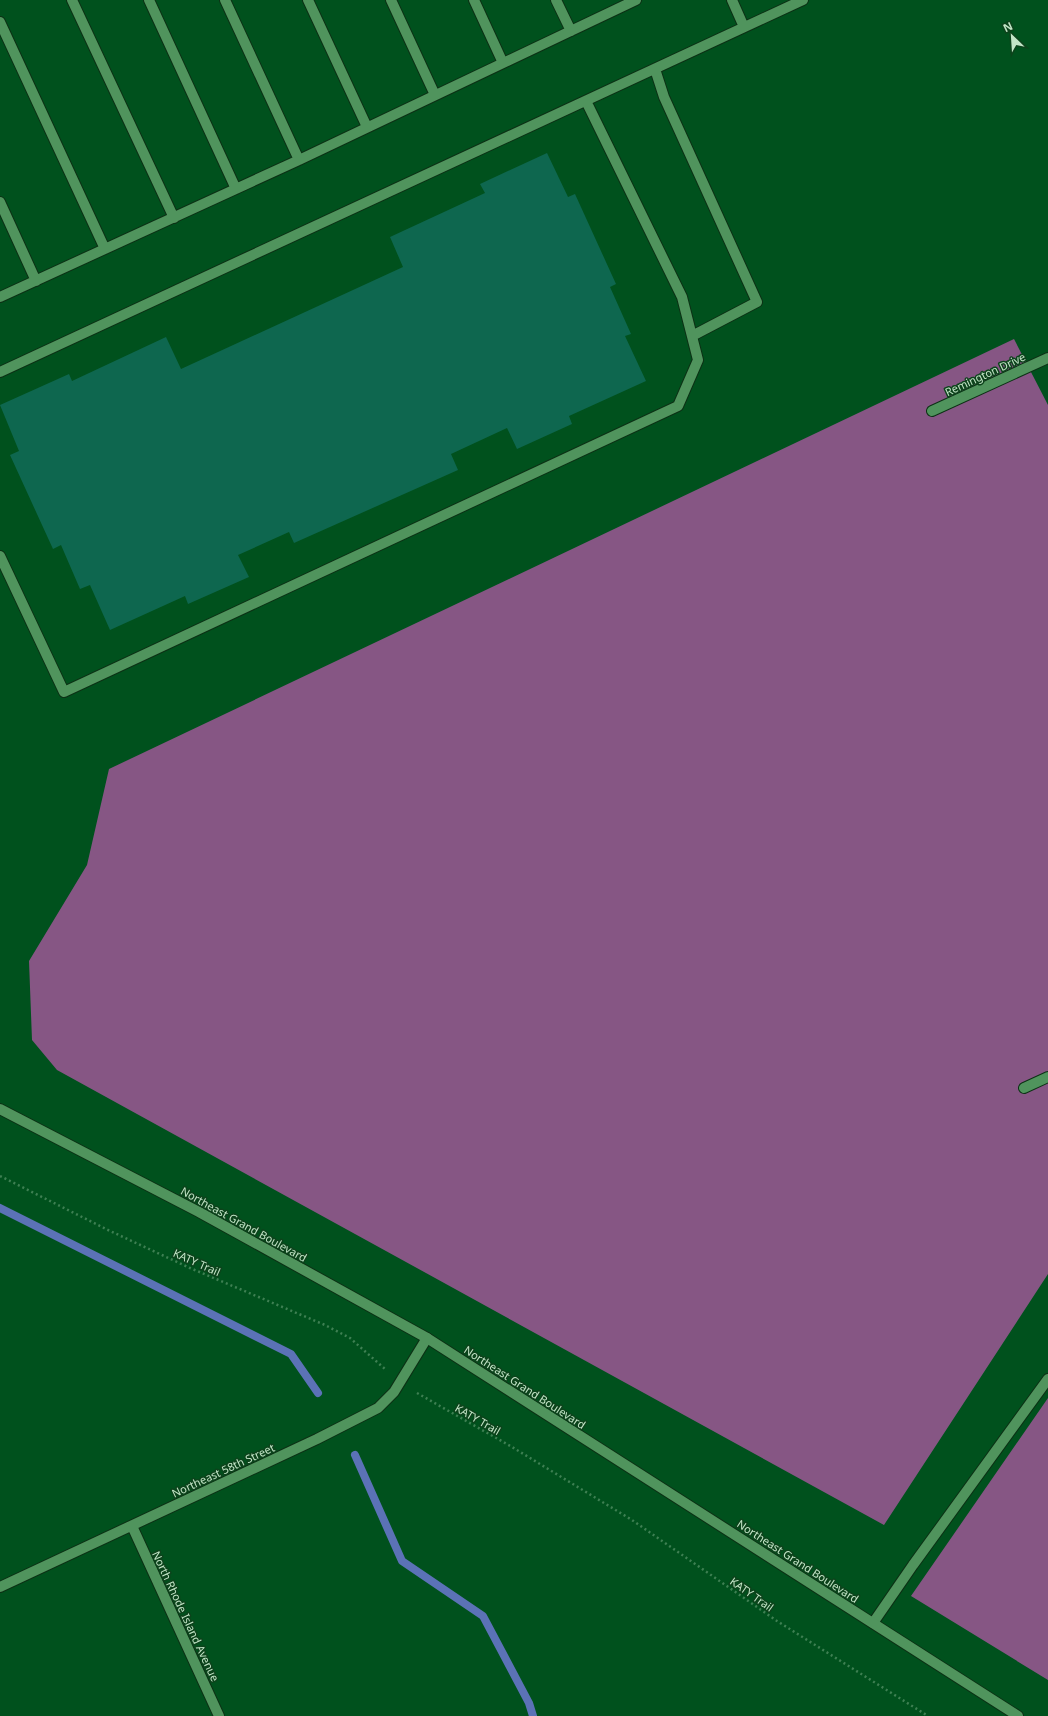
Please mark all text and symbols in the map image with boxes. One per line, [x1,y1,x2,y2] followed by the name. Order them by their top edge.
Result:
[992,16,1032,56] north arrow
[1000,18,1015,35] text: N
[942,349,1028,399] street label: Remington Drive
[178,1183,310,1265] street label: Northeast Grand Boulevard
[171,1245,223,1279] street label: KATY Trail
[461,1342,589,1432] street label: Northeast Grand Boulevard
[453,1400,503,1438] street label: KATY Trail
[169,1440,277,1500] street label: Northeast 58th Street
[734,1516,862,1606] street label: Northeast Grand Boulevard
[149,1548,223,1684] street label: North Rhode Island Avenue
[727,1574,777,1614] street label: KATY Trail

